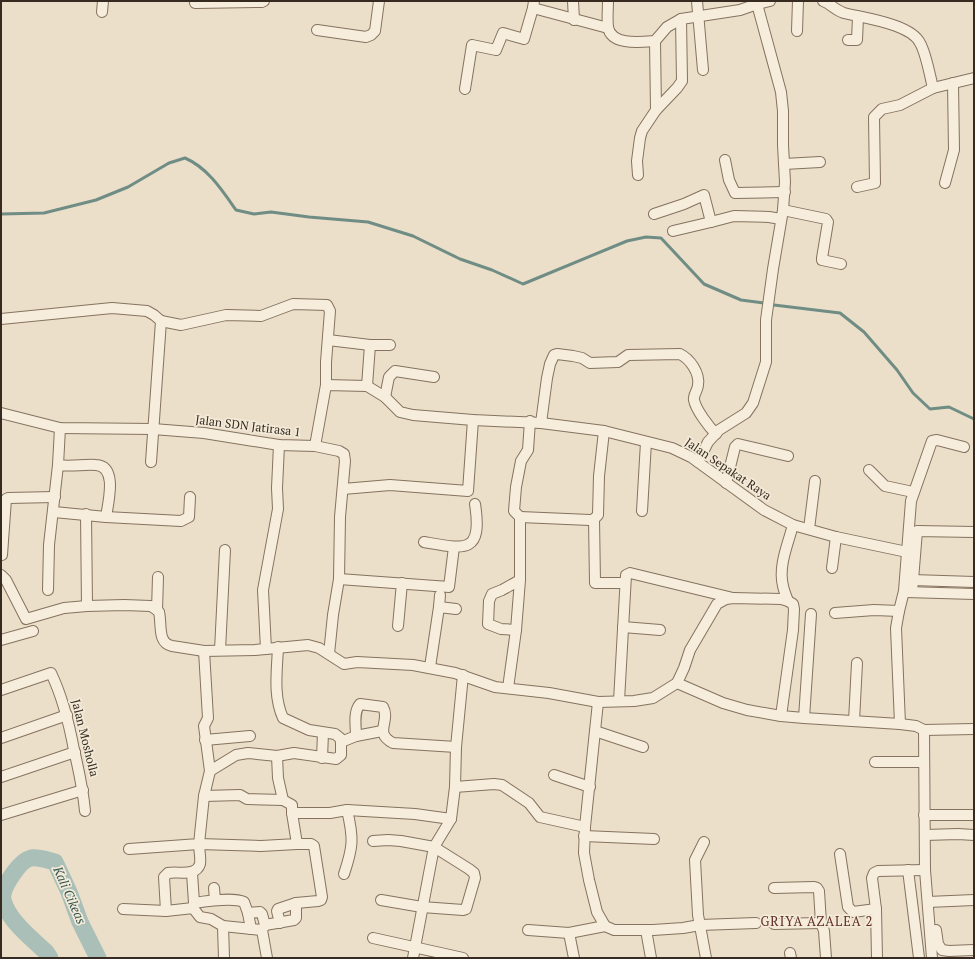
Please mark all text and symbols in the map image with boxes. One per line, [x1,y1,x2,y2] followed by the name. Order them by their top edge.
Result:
[195,412,302,439] street label: Jalan SDN Jatirasa 1
[682,434,774,503] street label: Jalan Sepakat Raya
[69,698,102,778] street label: Jalan Mosholla
[49,862,91,927] water label: Kali Cikeas
[760,912,874,930] district label: GRIYA AZALEA 2

